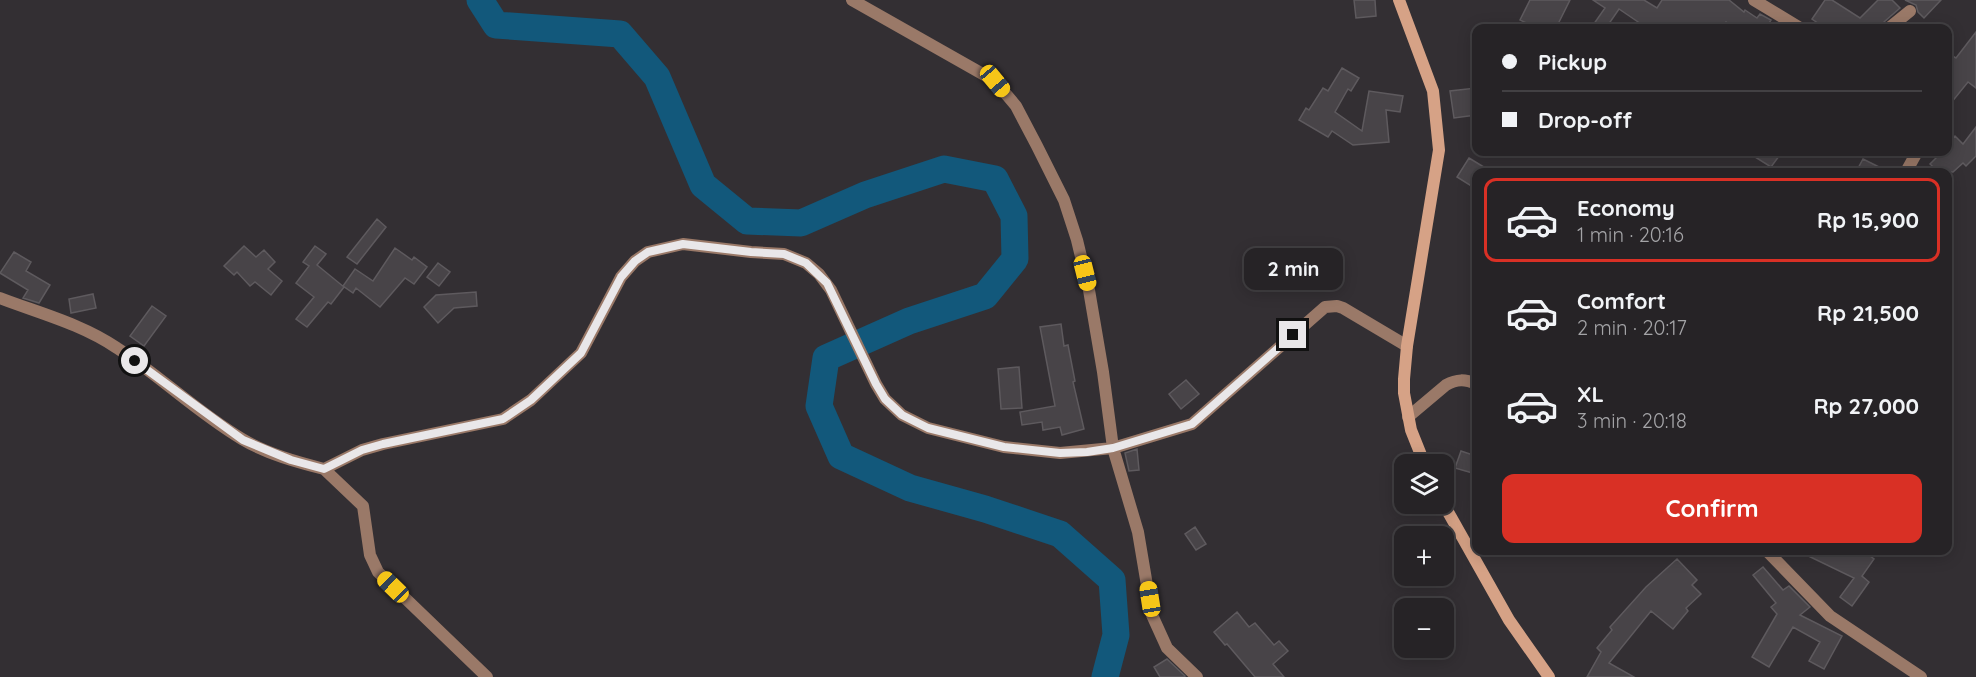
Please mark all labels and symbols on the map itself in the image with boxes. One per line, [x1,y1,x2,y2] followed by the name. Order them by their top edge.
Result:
[977,61,1013,101] car
[1244,248,1342,290] callout: 2 min
[1072,253,1098,293] car
[1279,321,1306,348] route end
[121,347,148,374] route start
[374,568,412,606] car
[1138,580,1162,618] car

